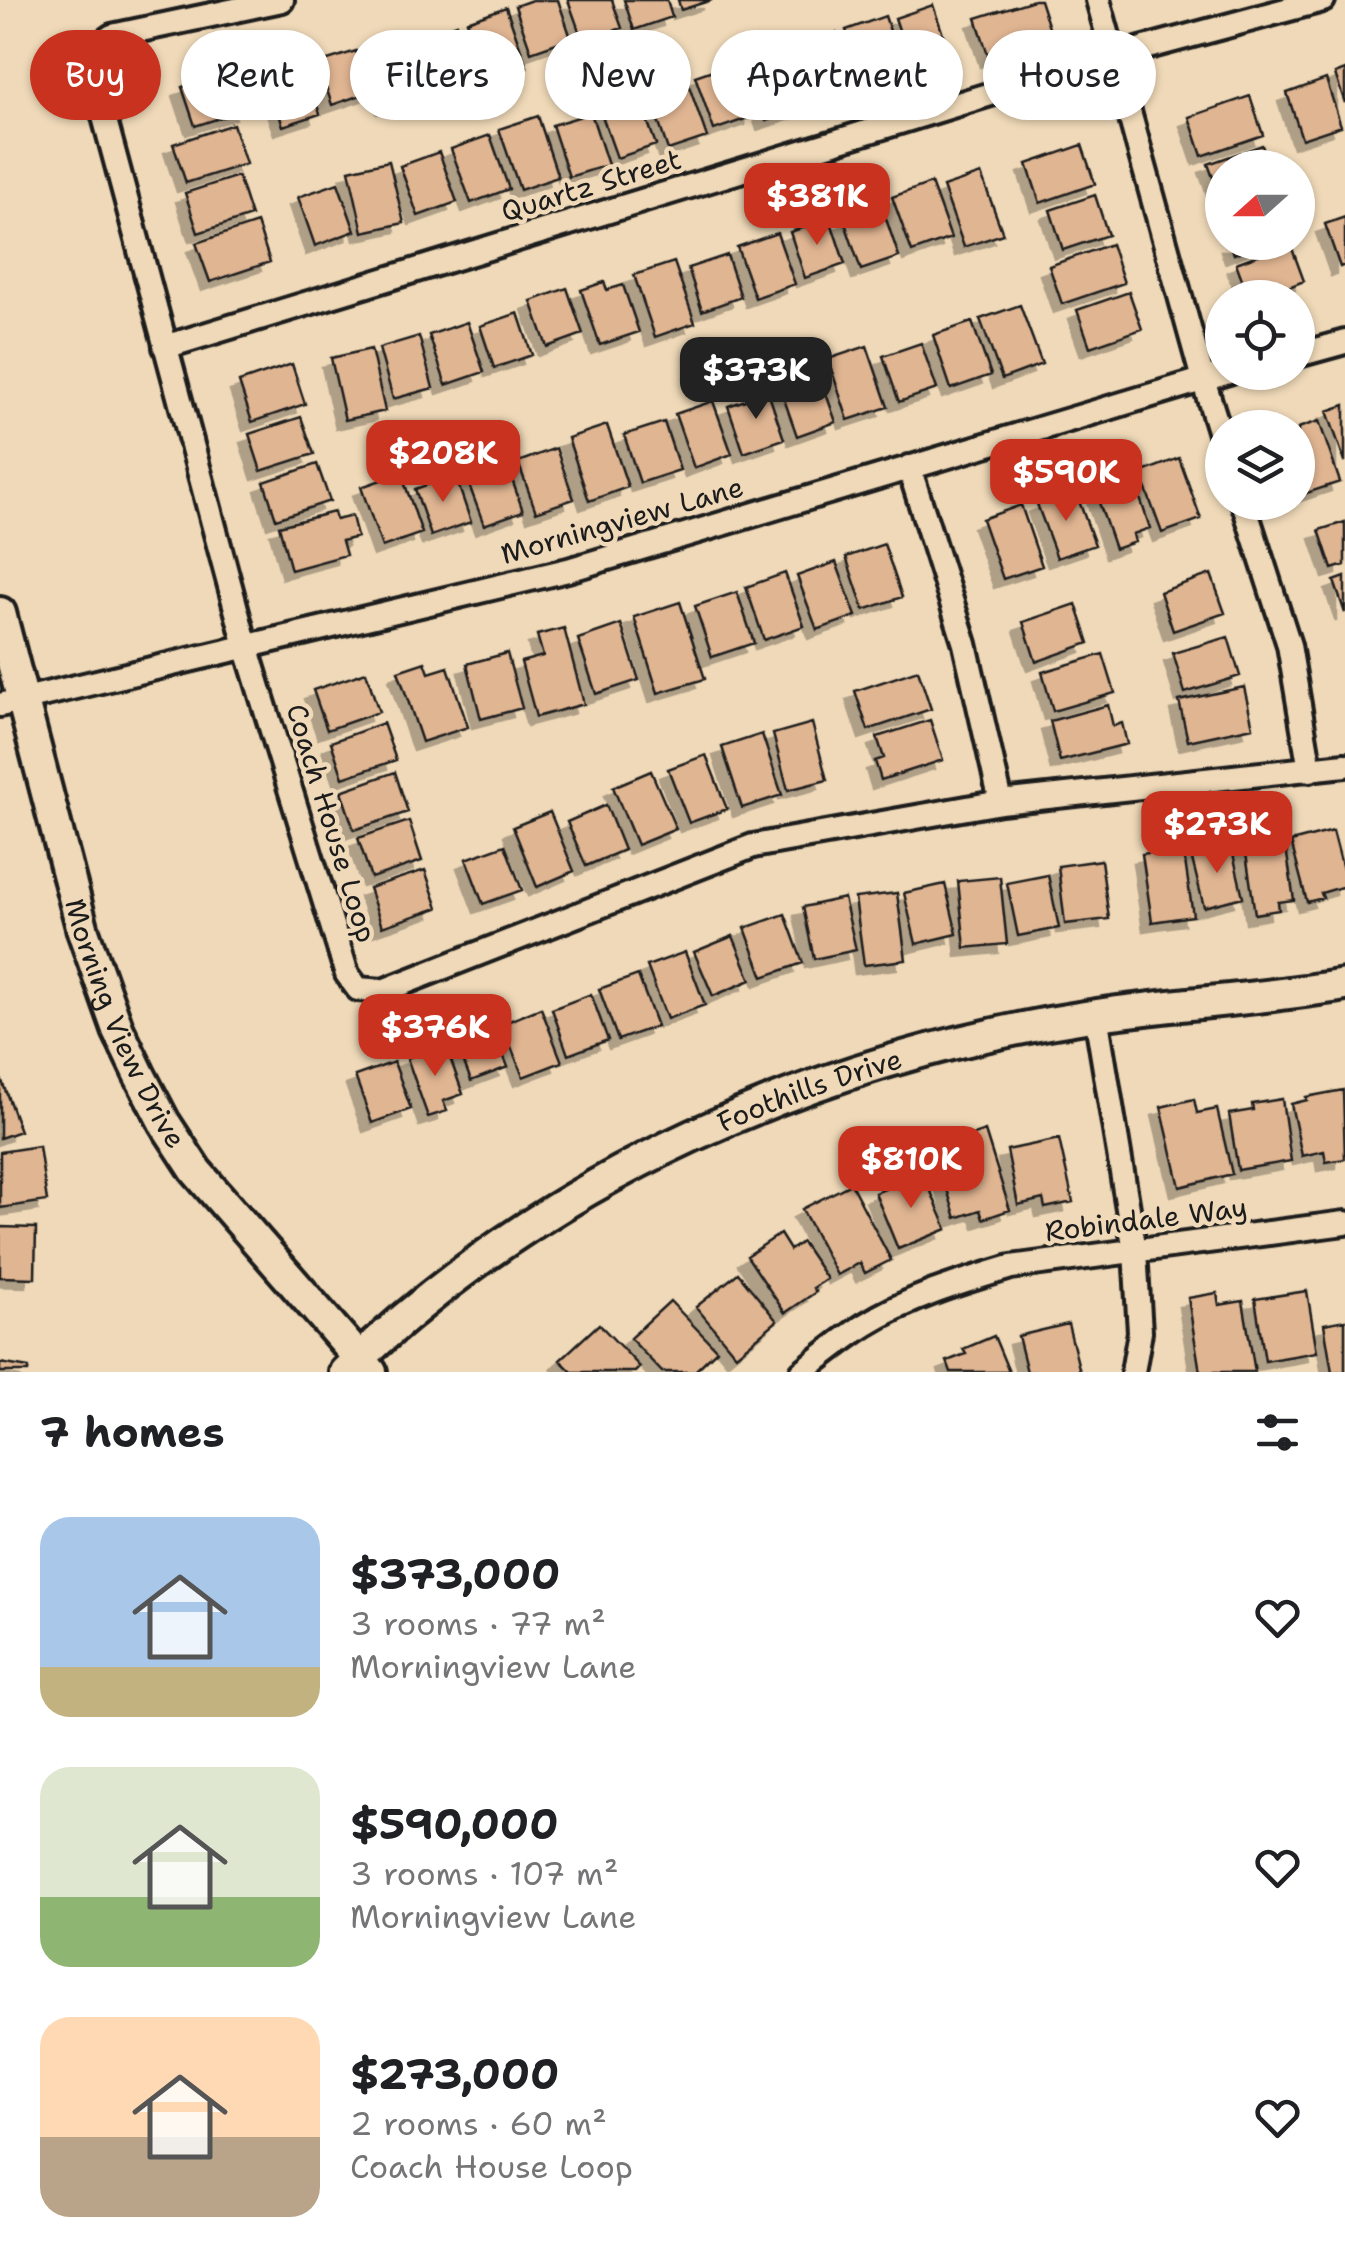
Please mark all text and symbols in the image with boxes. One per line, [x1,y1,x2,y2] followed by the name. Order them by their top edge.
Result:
[30,30,161,120] chip: Buy
[181,30,330,120] chip: Rent
[350,30,525,120] chip: Filters
[545,30,691,120] chip: New
[711,30,963,120] chip: Apartment
[983,30,1156,120] chip: House
[496,140,686,230] street label: Quartz Street
[1205,150,1315,260] north arrow
[1205,150,1315,520] map controls
[747,163,887,248] pin: $381K
[766,174,868,217] text: $381K
[1205,280,1315,390] button: locate
[686,337,826,422] pin: $373K
[702,348,810,391] text: $373K
[1205,410,1315,520] button: layers
[373,420,513,505] pin: $208K
[388,431,498,474] text: $208K
[996,439,1136,524] pin: $590K
[1012,450,1120,493] text: $590K
[496,467,748,573] street label: Morningview Lane
[278,699,386,947] street label: Coach House Loop
[1147,791,1287,876] pin: $273K
[1163,802,1271,845] text: $273K
[56,895,195,1155] street label: Morning View Drive
[365,994,505,1079] pin: $376K
[380,1005,490,1048] text: $376K
[711,1039,906,1141] street label: Foothills Drive
[841,1126,981,1211] pin: $810K
[860,1137,962,1180] text: $810K
[1043,1188,1249,1250] street label: Robindale Way
[40,1404,225,1460] text: 7 homes
[1250,1405,1305,1460] icon: filters
[350,1546,560,1602] text: $373,000
[120,1557,240,1677] icon: home
[1250,1590,1305,1645] icon: heart
[350,1602,606,1645] text: 3 rooms · 77 m²
[350,1645,636,1688] text: Morningview Lane
[350,1796,559,1852] text: $590,000
[120,1807,240,1927] icon: home
[1250,1840,1305,1895] icon: heart
[350,1852,618,1895] text: 3 rooms · 107 m²
[350,1895,636,1938] text: Morningview Lane
[350,2046,559,2102] text: $273,000
[120,2057,240,2177] icon: home
[1250,2090,1305,2145] icon: heart
[350,2102,607,2145] text: 2 rooms · 60 m²
[350,2145,633,2188] text: Coach House Loop

